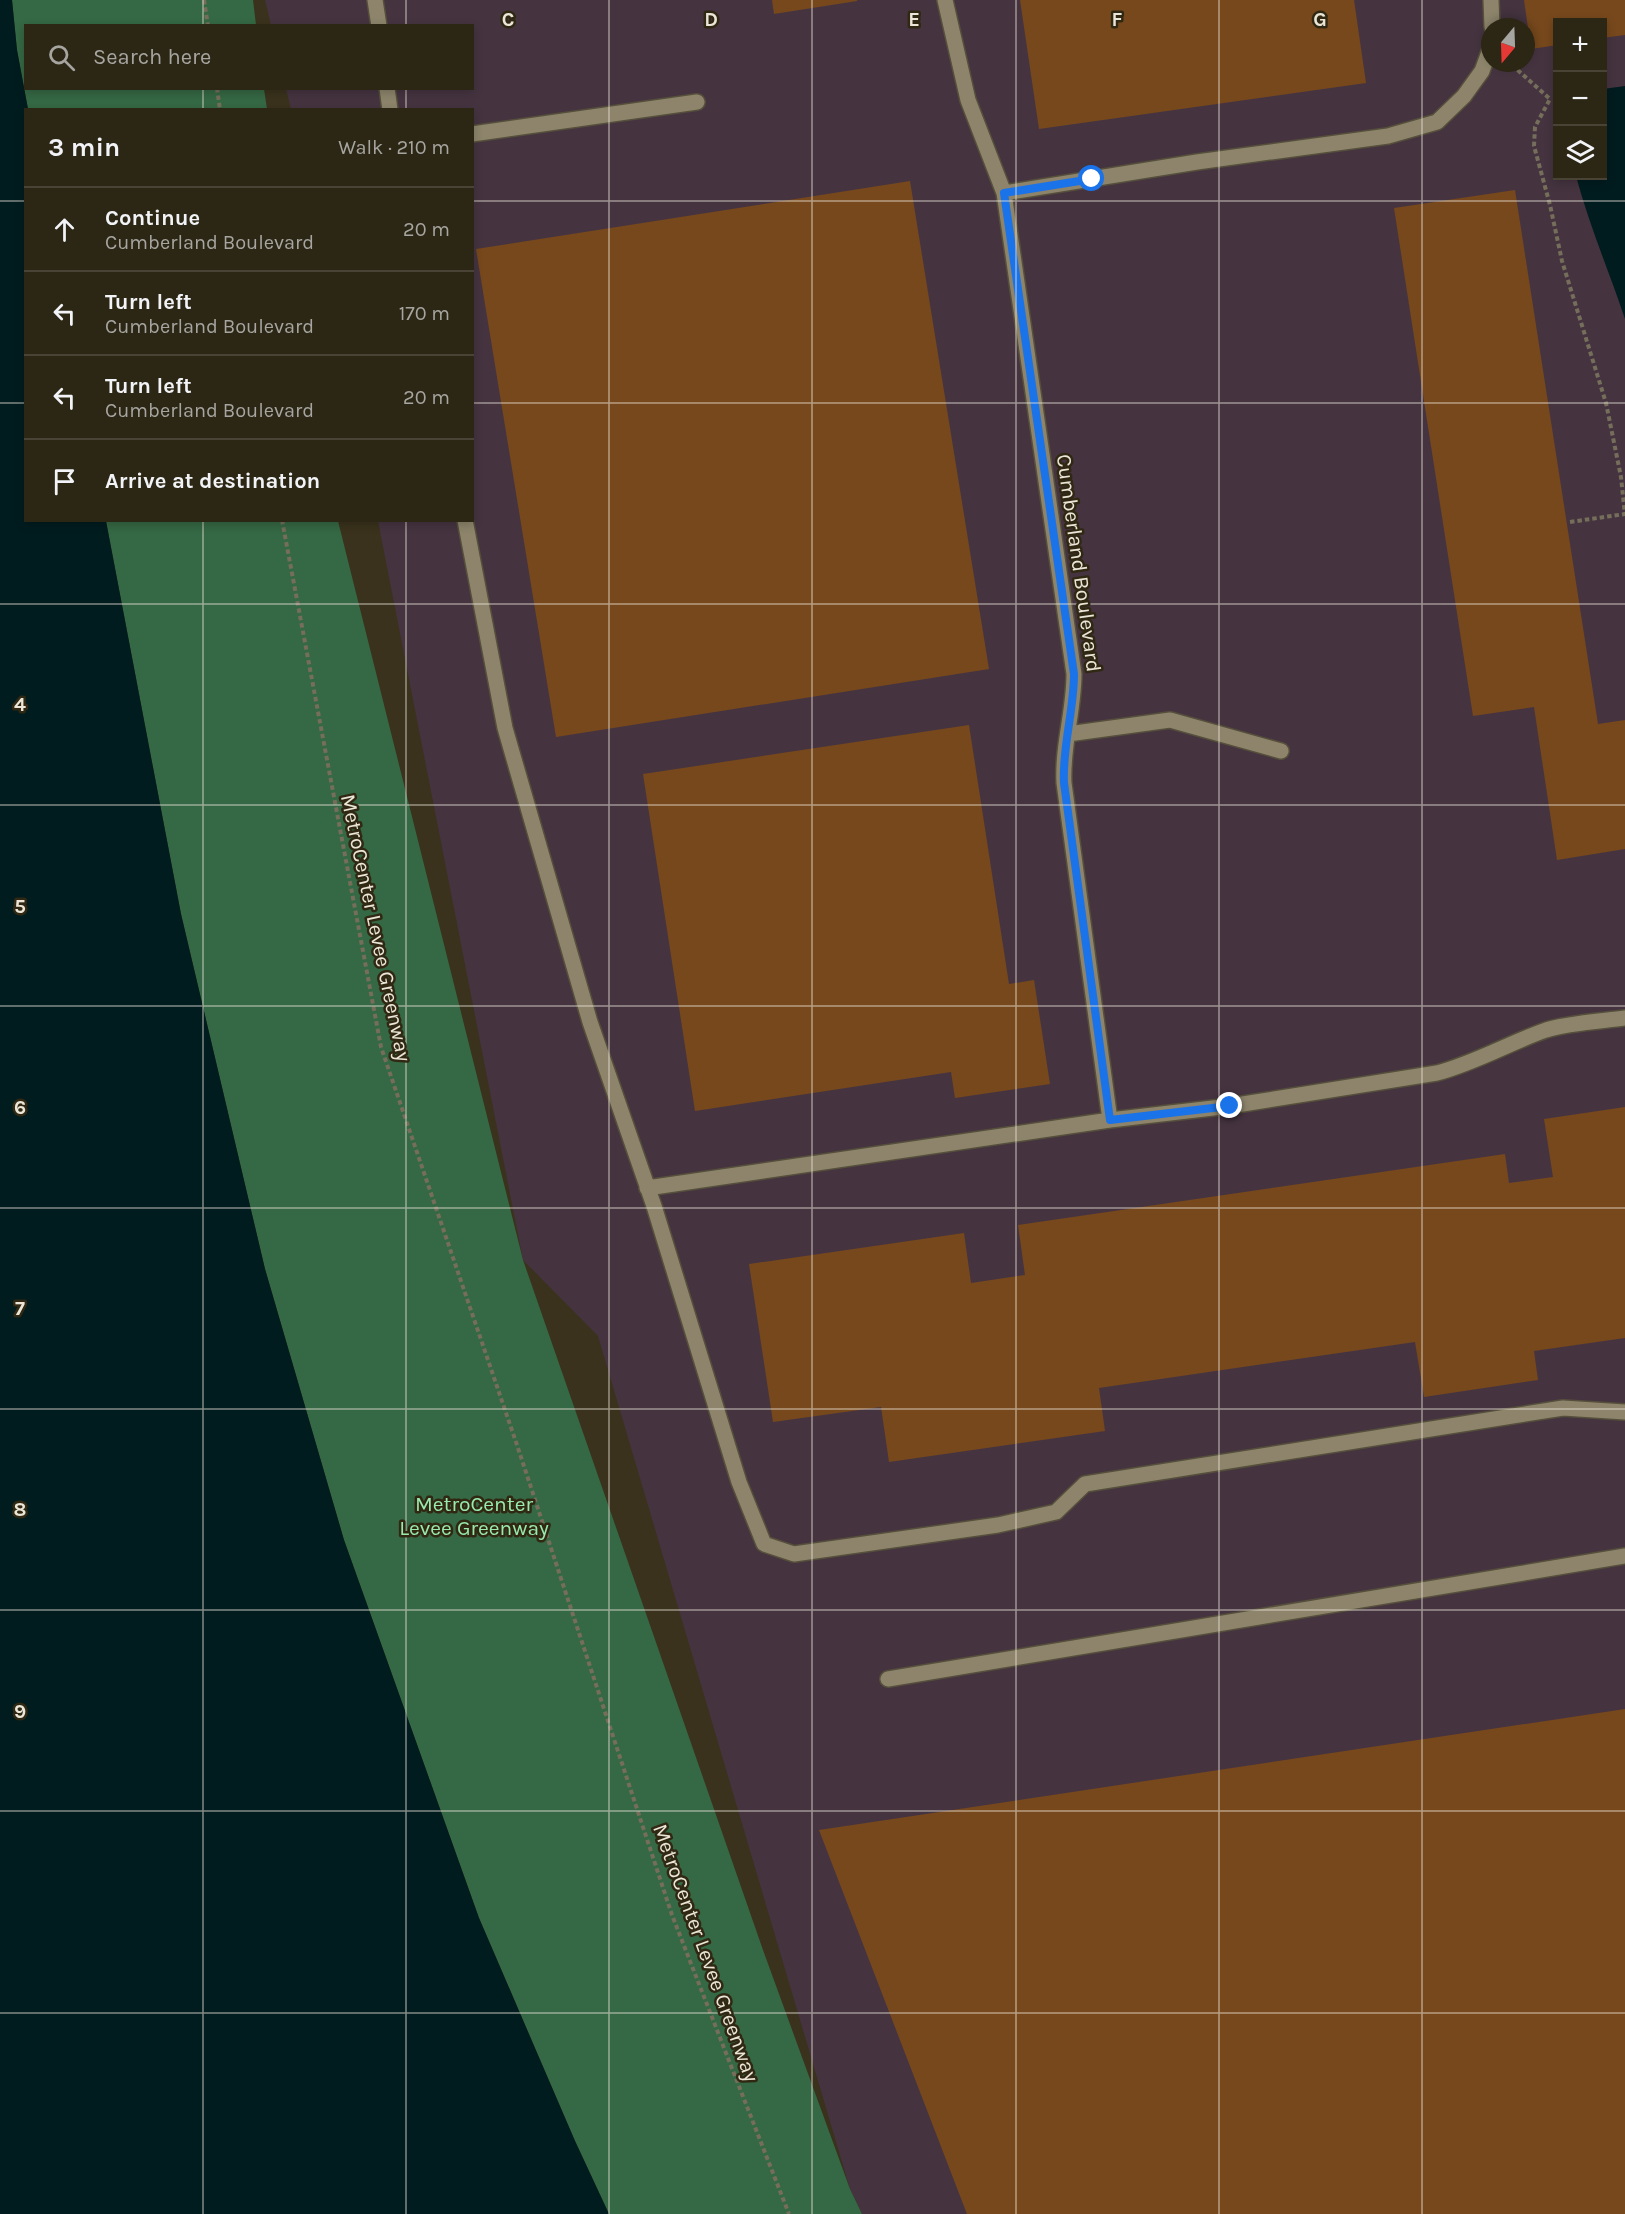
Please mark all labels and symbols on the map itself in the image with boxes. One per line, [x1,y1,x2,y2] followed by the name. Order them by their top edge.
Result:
[502,8,514,31] text: C
[704,8,718,31] text: D
[908,8,920,31] text: E
[1112,8,1123,31] text: F
[1313,8,1327,31] text: G
[1481,18,1535,72] north arrow
[1078,165,1104,191] route start
[1052,453,1106,673] street label: Cumberland Boulevard
[14,693,26,716] text: 4
[336,792,416,1064] street label: MetroCenter Levee Greenway
[14,895,26,918] text: 5
[1216,1092,1242,1118] route end
[14,1096,26,1119] text: 6
[15,1297,25,1320] text: 7
[399,1492,549,1540] park label: MetroCenter Levee Greenway
[14,1498,26,1521] text: 8
[14,1700,26,1723] text: 9
[648,1821,764,2085] street label: MetroCenter Levee Greenway

